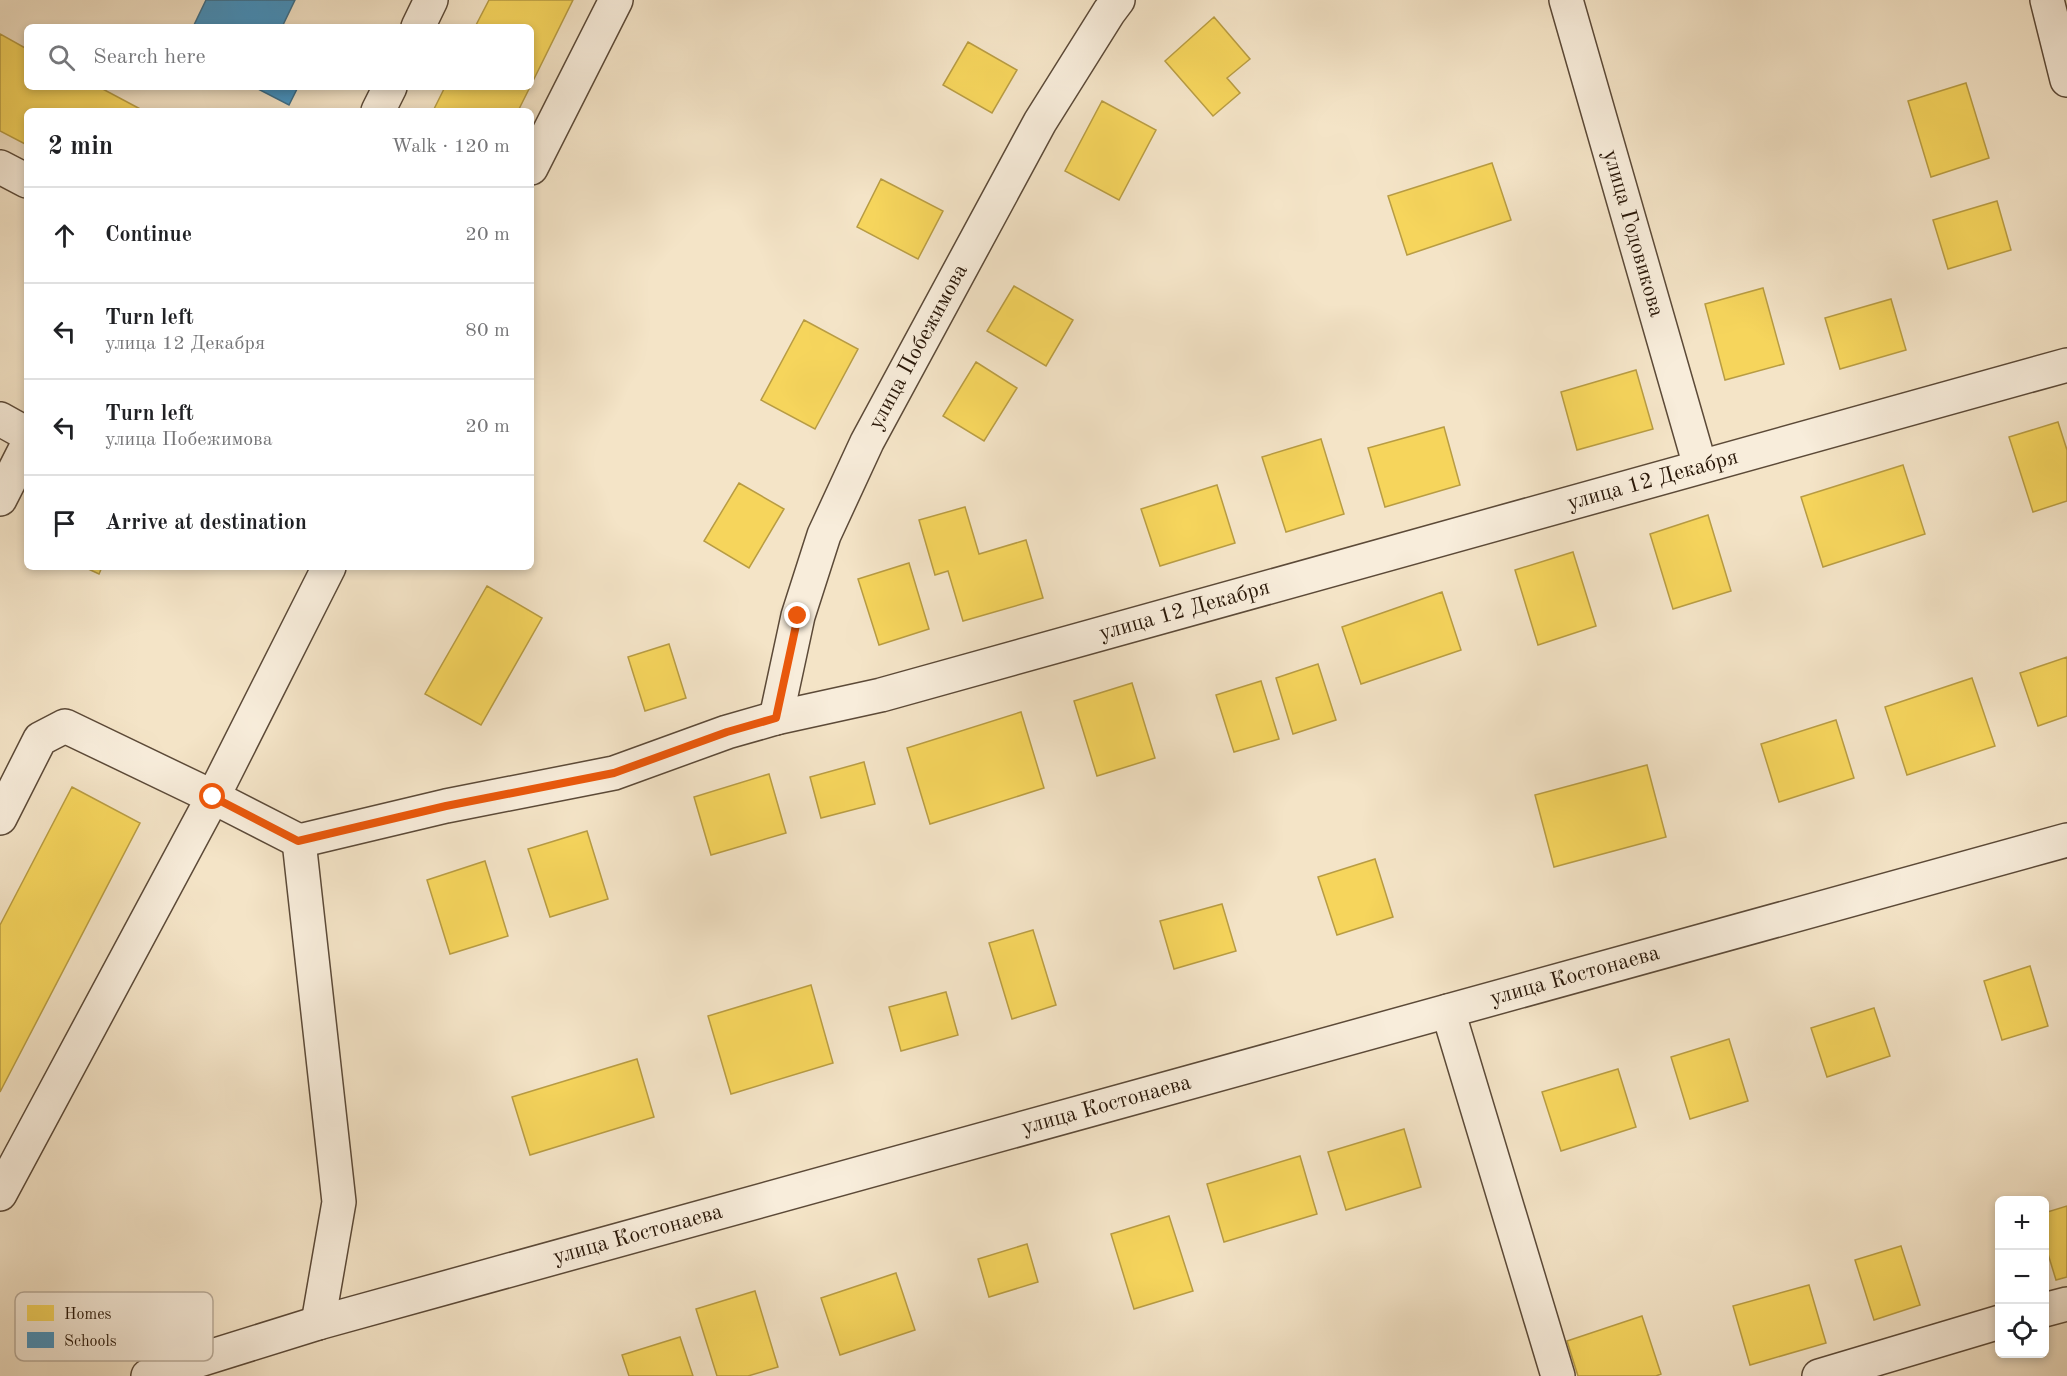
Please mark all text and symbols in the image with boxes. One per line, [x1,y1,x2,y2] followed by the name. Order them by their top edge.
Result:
[24,24,534,90] search box
[45,41,78,74] icon: search
[93,46,206,68] text: Search here
[48,134,113,160] text: 2 min
[391,137,510,157] text: Walk · 120 m
[1599,147,1668,320] street label: улица Годовикова
[48,219,81,252] icon: ahead
[105,224,192,246] text: Continue
[465,225,510,245] text: 20 m
[865,260,972,433] street label: улица Побежимова
[105,307,194,329] text: Turn left
[48,315,81,348] icon: left
[465,321,510,341] text: 80 m
[105,334,265,354] text: улица 12 Декабря
[105,403,194,425] text: Turn left
[48,411,81,444] icon: left
[465,417,510,437] text: 20 m
[105,430,273,450] text: улица Побежимова
[1565,446,1741,515] street label: улица 12 Декабря
[48,507,81,540] icon: arrive
[105,512,307,534] text: Arrive at destination
[1097,576,1272,645] street label: улица 12 Декабря
[784,602,810,628] route end
[199,783,225,809] route start
[1488,942,1662,1010] street label: улица Костонаева
[1019,1071,1194,1139] street label: улица Костонаева
[1995,1196,2049,1358] map controls
[1995,1196,2049,1250] button: +
[551,1201,725,1269] street label: улица Костонаева
[1995,1250,2049,1304] button: −
[15,1292,213,1361] legend
[1995,1304,2049,1358] button: locate
[64,1307,112,1323] text: Homes
[64,1334,117,1350] text: Schools

